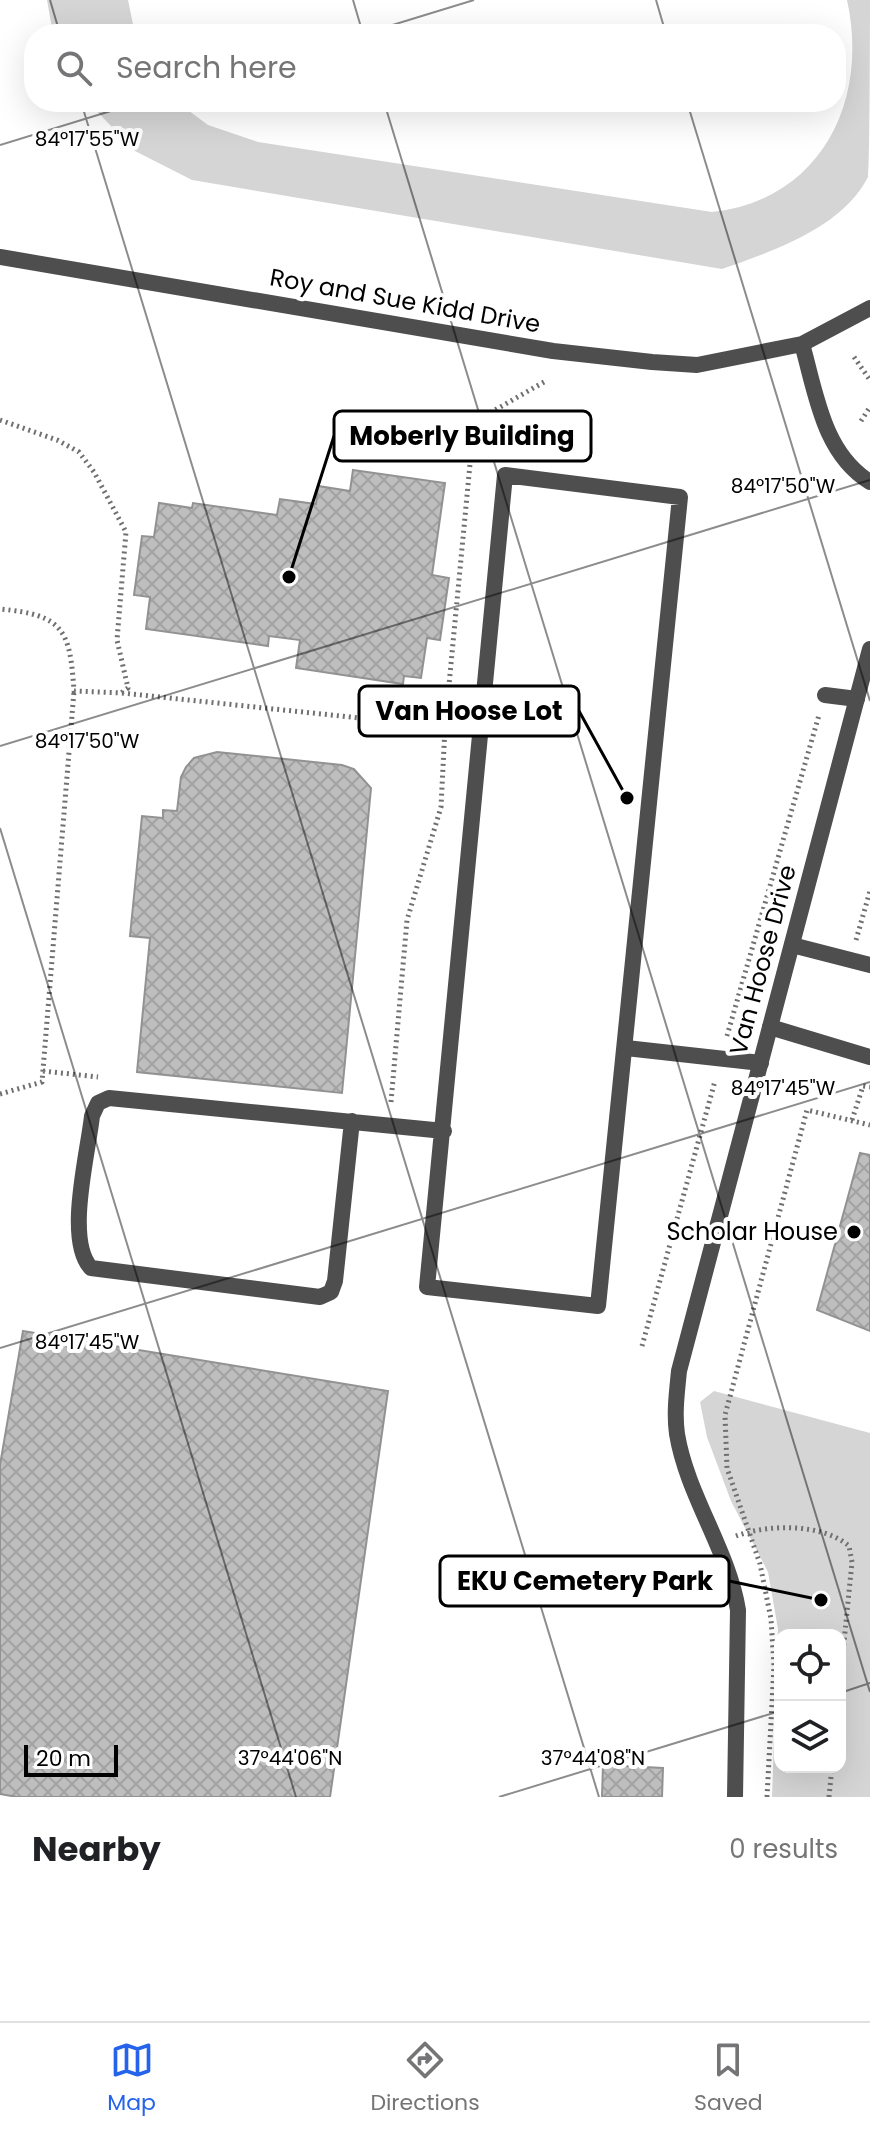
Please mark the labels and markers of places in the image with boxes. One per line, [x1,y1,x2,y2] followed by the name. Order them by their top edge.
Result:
[334,411,591,461] callout: Moberly Building
[359,686,579,736] callout: Van Hoose Lot
[666,1215,838,1248] place label: Scholar House
[845,1223,863,1241] marker: Scholar House
[440,1556,729,1606] callout: EKU Cemetery Park

